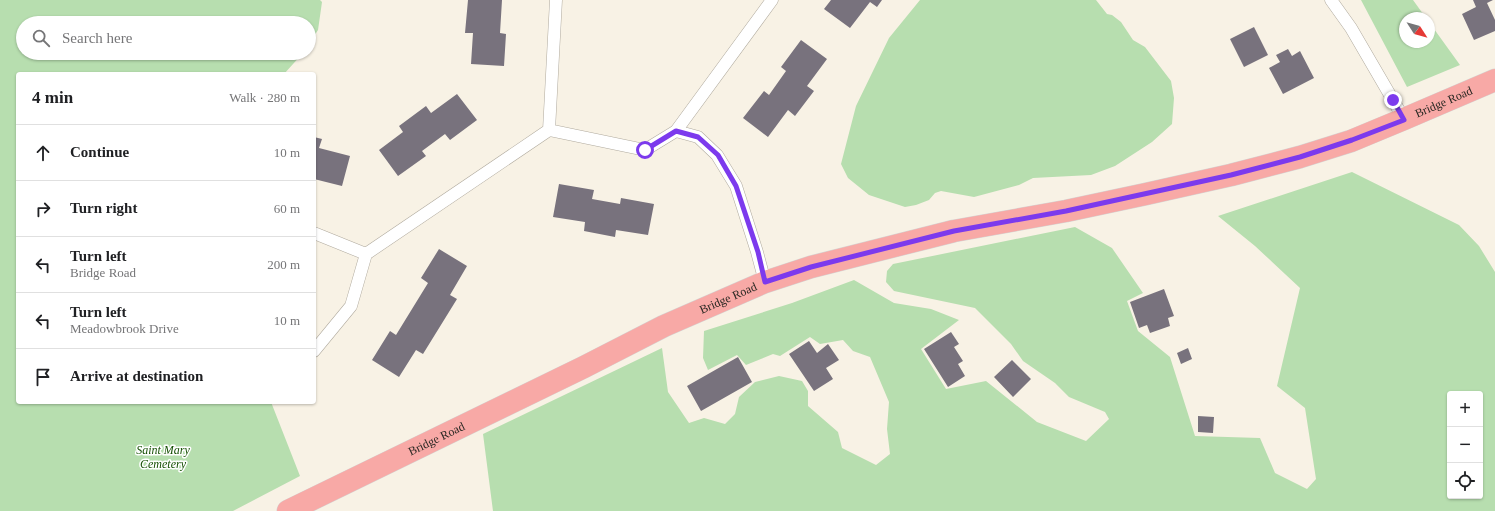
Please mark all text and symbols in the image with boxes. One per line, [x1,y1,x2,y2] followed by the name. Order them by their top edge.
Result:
[1399,12,1435,48] north arrow
[16,16,316,60] search box
[30,27,52,49] icon: search
[62,30,132,46] text: Search here
[1413,84,1474,120] street label: Bridge Road
[32,88,73,107] text: 4 min
[229,90,300,105] text: Walk · 280 m
[1384,91,1402,109] route end
[636,141,654,159] route start
[32,142,54,164] icon: ahead
[70,144,129,160] text: Continue
[274,145,300,160] text: 10 m
[32,198,54,220] icon: right
[70,200,137,216] text: Turn right
[274,201,300,216] text: 60 m
[70,248,127,264] text: Turn left
[32,254,54,276] icon: left
[267,257,300,272] text: 200 m
[70,265,136,280] text: Bridge Road
[697,279,759,317] street label: Bridge Road
[70,304,127,320] text: Turn left
[32,310,54,332] icon: left
[274,313,300,328] text: 10 m
[70,321,179,336] text: Meadowbrook Drive
[32,366,54,388] icon: arrive
[70,368,203,384] text: Arrive at destination
[1447,391,1483,499] map controls
[1447,391,1483,427] button: +
[406,419,467,458] street label: Bridge Road
[1447,427,1483,463] button: −
[136,443,190,471] park label: Saint Mary Cemetery
[1447,463,1483,499] button: locate

